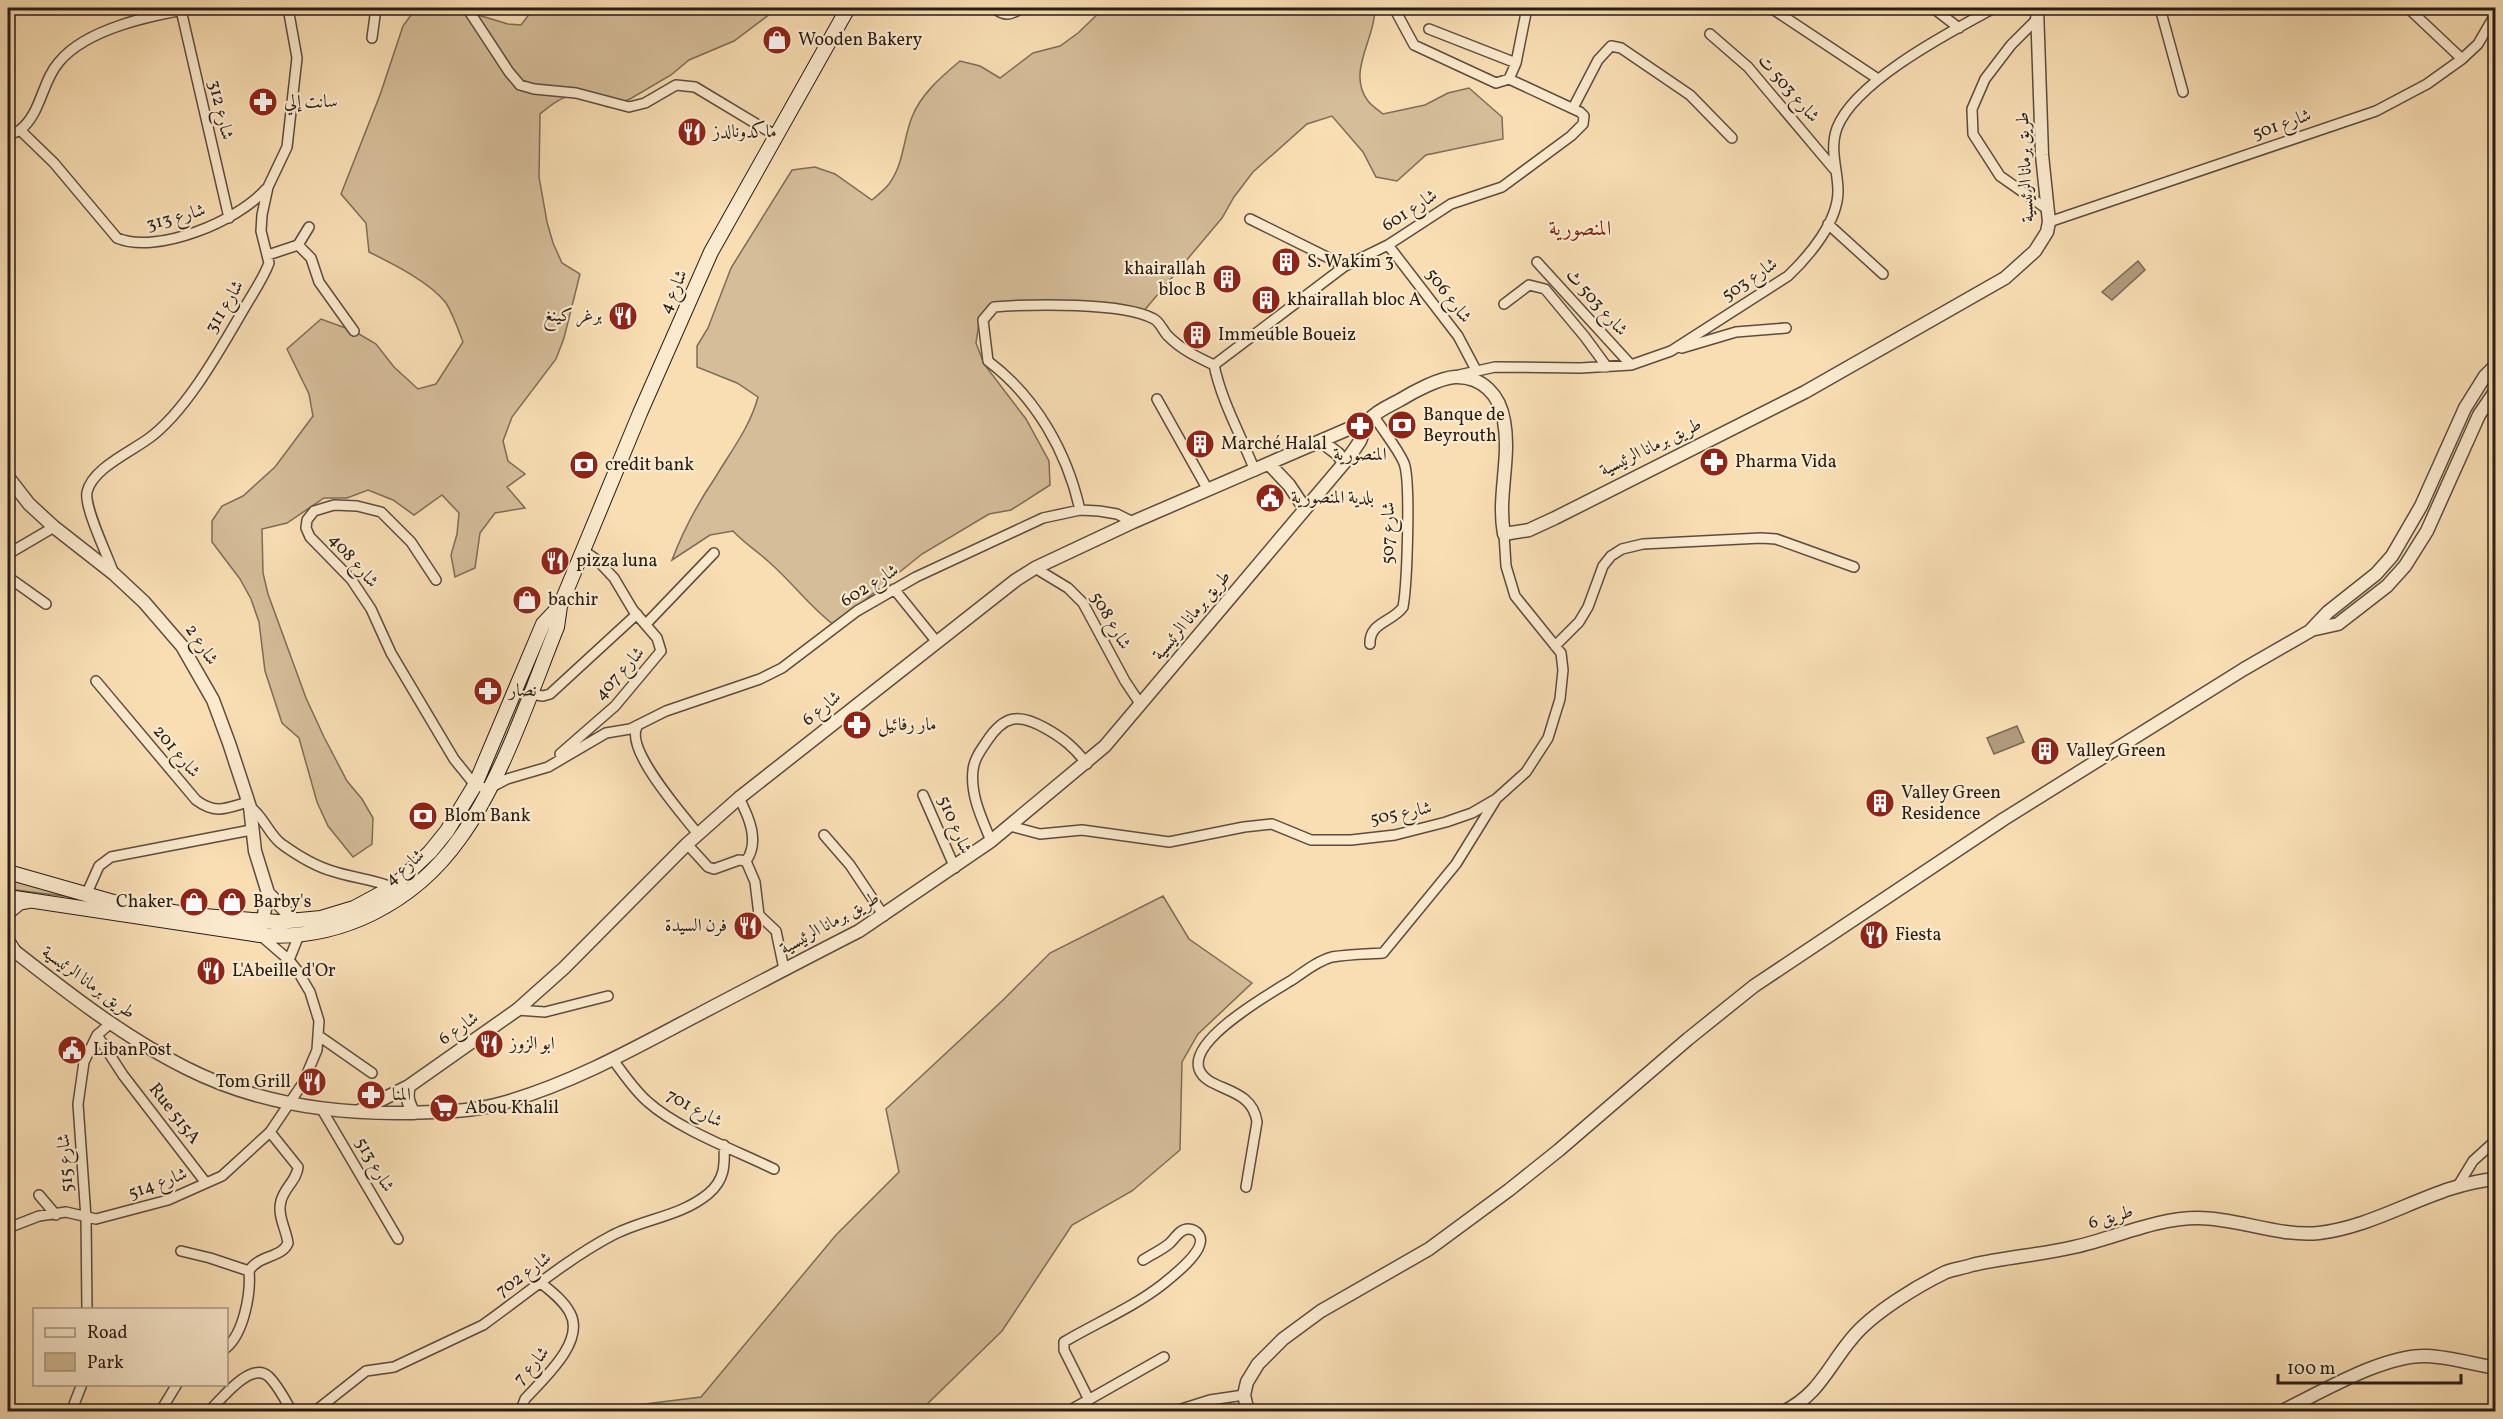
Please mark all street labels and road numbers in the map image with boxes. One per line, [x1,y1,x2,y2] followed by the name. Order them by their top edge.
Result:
[1751,49,1825,129] street label: شارع 503 ت
[200,78,239,143] street label: شارع 312
[2249,103,2315,148] street label: شارع 501
[2011,111,2041,223] street label: طريق برمانا الرئيسية
[1377,184,1443,239] street label: شارع 601
[144,198,209,239] street label: شارع 313
[1717,252,1784,309] street label: شارع 503
[1418,263,1477,329] street label: شارع 506
[1558,264,1633,343] street label: شارع 503 ث
[653,266,696,318] street label: شارع 4
[199,276,252,339] street label: شارع 311
[1596,413,1706,483] street label: طريق برمانا الرئيسية
[1376,501,1403,565] street label: شارع 507
[321,528,384,594] street label: شارع 408
[836,558,904,615] street label: شارع 602
[1147,566,1237,666] street label: طريق برمانا الرئيسية
[1083,587,1137,655] street label: شارع 508
[178,620,224,671] street label: شارع 2
[589,642,652,707] street label: شارع 407
[797,685,848,733] street label: شارع 6
[146,720,206,784] street label: شارع 201
[930,792,977,859] street label: شارع 510
[1368,796,1434,833] street label: شارع 505
[379,844,431,893] street label: شارع 4
[776,886,884,962] street label: طريق برمانا الرئيسية
[36,940,140,1026] street label: طريق برمانا الرئيسية
[434,1006,485,1053] street label: شارع 6
[142,1078,206,1150] street label: Rue 515A
[661,1083,727,1136] street label: شارع 701
[51,1133,82,1193] street label: شارع 515
[347,1133,400,1198] street label: شارع 513
[125,1162,191,1207] street label: شارع 514
[2086,1200,2136,1236] street label: طريق 6
[491,1246,558,1305] street label: شارع 702
[508,1341,556,1391] street label: شارع 7

